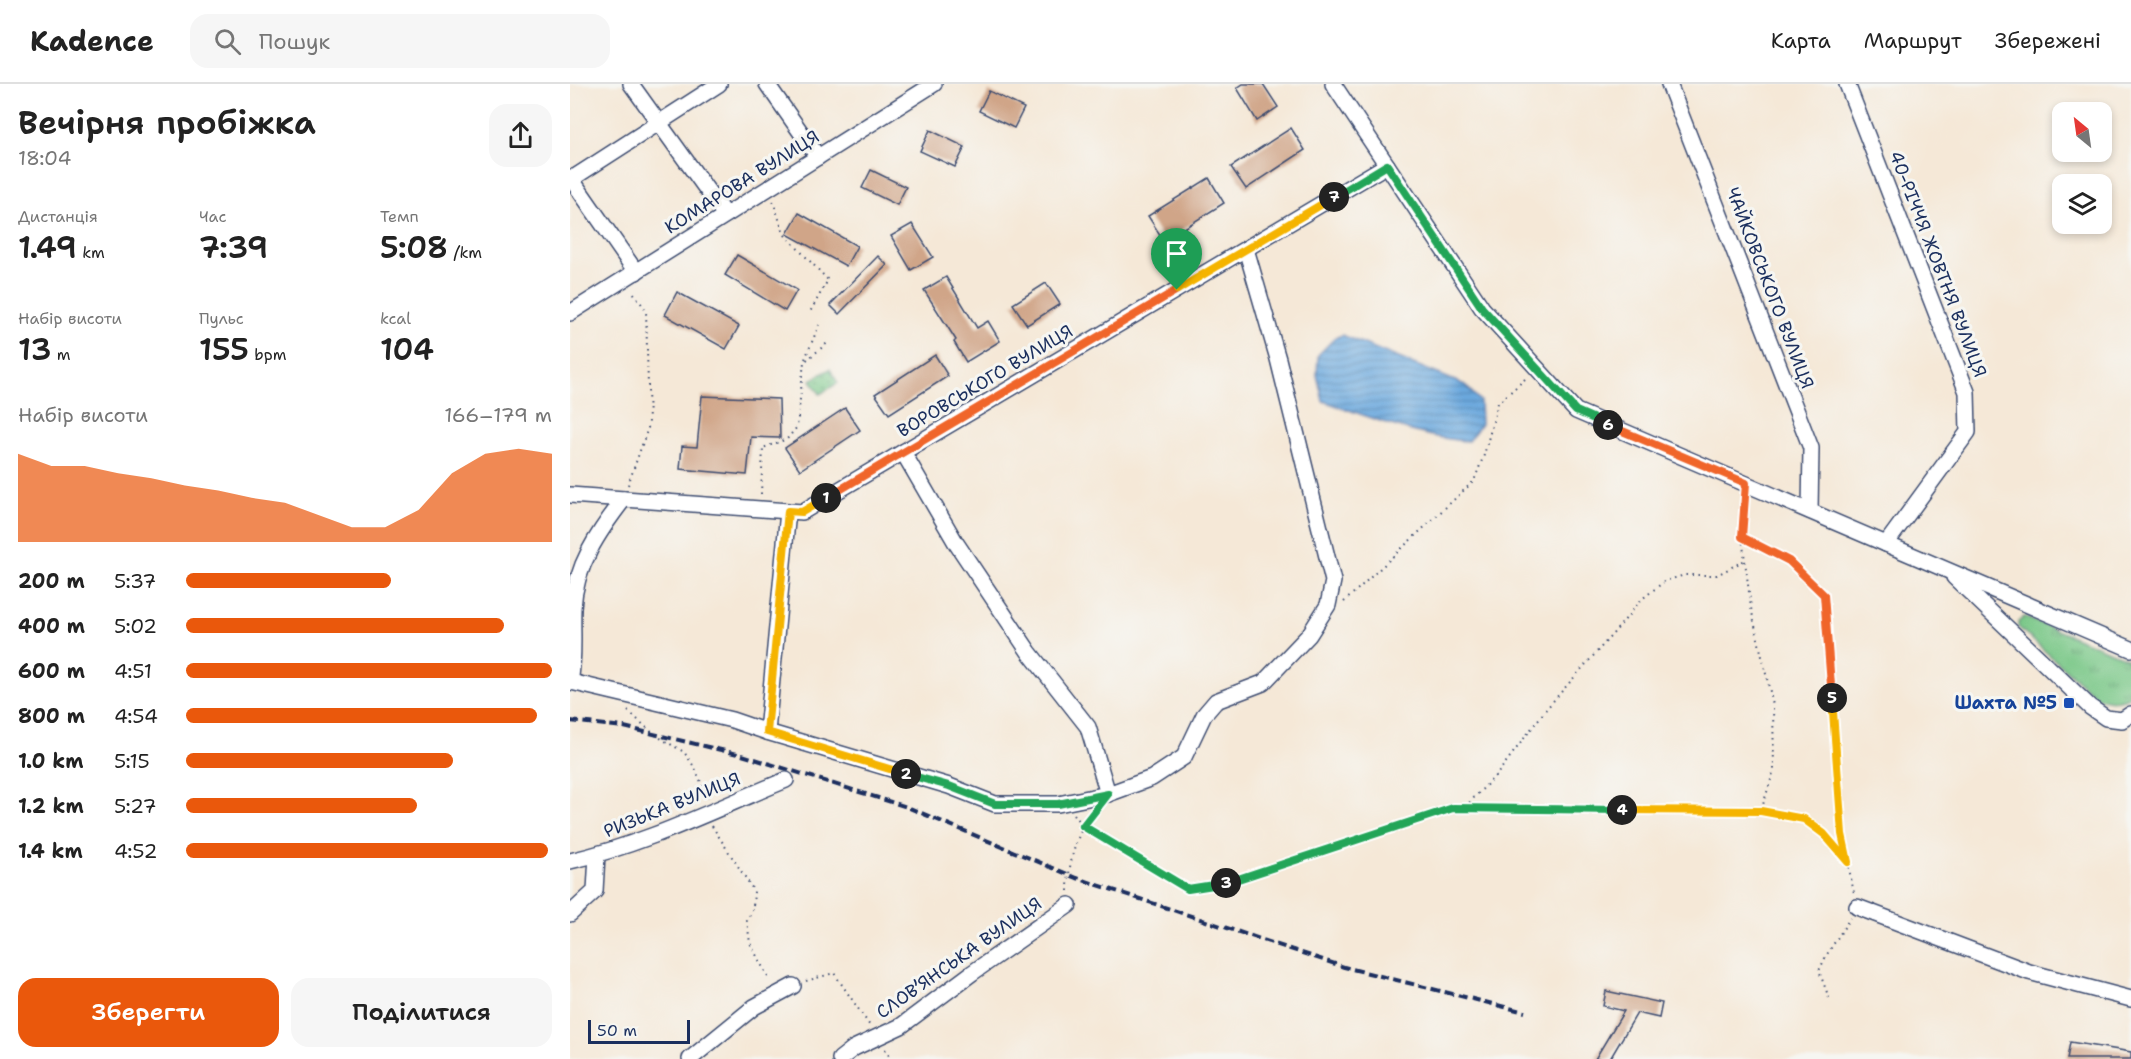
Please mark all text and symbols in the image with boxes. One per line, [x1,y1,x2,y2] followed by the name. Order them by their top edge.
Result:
[190,14,610,68] search box
[30,22,154,60] text: Kadence
[211,25,244,58] icon: search
[259,27,330,56] text: Пошук
[1771,27,1831,55] text: Карта
[1864,27,1962,55] text: Маршрут
[1995,27,2101,55] text: Збережені
[18,100,316,145] text: Вечірня пробіжка
[2052,102,2112,162] north arrow
[2052,102,2112,234] map controls
[489,104,552,167] button: share
[660,125,824,239] street label: КОМАРОВА ВУЛИЦЯ
[18,145,71,171] text: 18:04
[1884,147,1992,381] street label: 40-РІЧЧЯ ЖОВТНЯ ВУЛИЦЯ
[2052,174,2112,234] button: layers
[1319,182,1349,212] pin: 7
[1720,184,1820,392] street label: ЧАЙКОВСЬКОГО ВУЛИЦЯ
[1328,186,1340,207] text: 7
[18,206,98,227] text: Дистанція
[199,206,227,227] text: Час
[380,206,419,227] text: Темп
[18,227,77,268] text: 1.49
[199,227,268,268] text: 7:39
[380,227,448,268] text: 5:08
[1151,228,1202,290] pin
[1160,237,1193,270] icon: arrive
[77,242,105,263] text: km
[448,242,482,263] text: /km
[18,308,122,329] text: Набір висоти
[199,308,244,329] text: Пульс
[380,308,411,329] text: kcal
[893,319,1077,443] street label: ВОРОВСЬКОГО ВУЛИЦЯ
[18,329,51,370] text: 13
[199,329,249,370] text: 155
[380,329,434,370] text: 104
[51,344,71,365] text: m
[249,344,286,365] text: bpm
[18,402,148,428] text: Набір висоти
[444,402,552,428] text: 166–179 m
[1593,410,1623,440] pin: 6
[1602,414,1614,435] text: 6
[811,483,841,513] pin: 1
[822,487,830,508] text: 1
[18,568,85,594] text: 200 m
[114,568,156,594] text: 5:37
[18,613,85,639] text: 400 m
[114,613,157,639] text: 5:02
[18,658,85,684] text: 600 m
[114,658,152,684] text: 4:51
[1817,683,1847,713] pin: 5
[1827,687,1837,708] text: 5
[1954,691,2057,715] place label: Шахта №5
[2062,696,2076,710] marker: Шахта №5
[18,703,85,729] text: 800 m
[114,703,158,729] text: 4:54
[18,748,83,774] text: 1.0 km
[114,748,150,774] text: 5:15
[891,759,921,789] pin: 2
[900,763,912,784] text: 2
[600,767,744,843] street label: РИЗЬКА ВУЛИЦЯ
[18,793,84,819] text: 1.2 km
[114,793,157,819] text: 5:27
[1607,795,1637,825] pin: 4
[1616,799,1628,820] text: 4
[18,838,83,864] text: 1.4 km
[114,838,157,864] text: 4:52
[1211,868,1241,898] pin: 3
[1220,872,1232,893] text: 3
[871,892,1047,1024] street label: СЛОВ’ЯНСЬКА ВУЛИЦЯ
[18,978,279,1047] button: Зберегти
[291,978,552,1047] button: Поділитися
[588,1017,690,1044] scale bar
[597,1020,637,1041] text: 50 m

